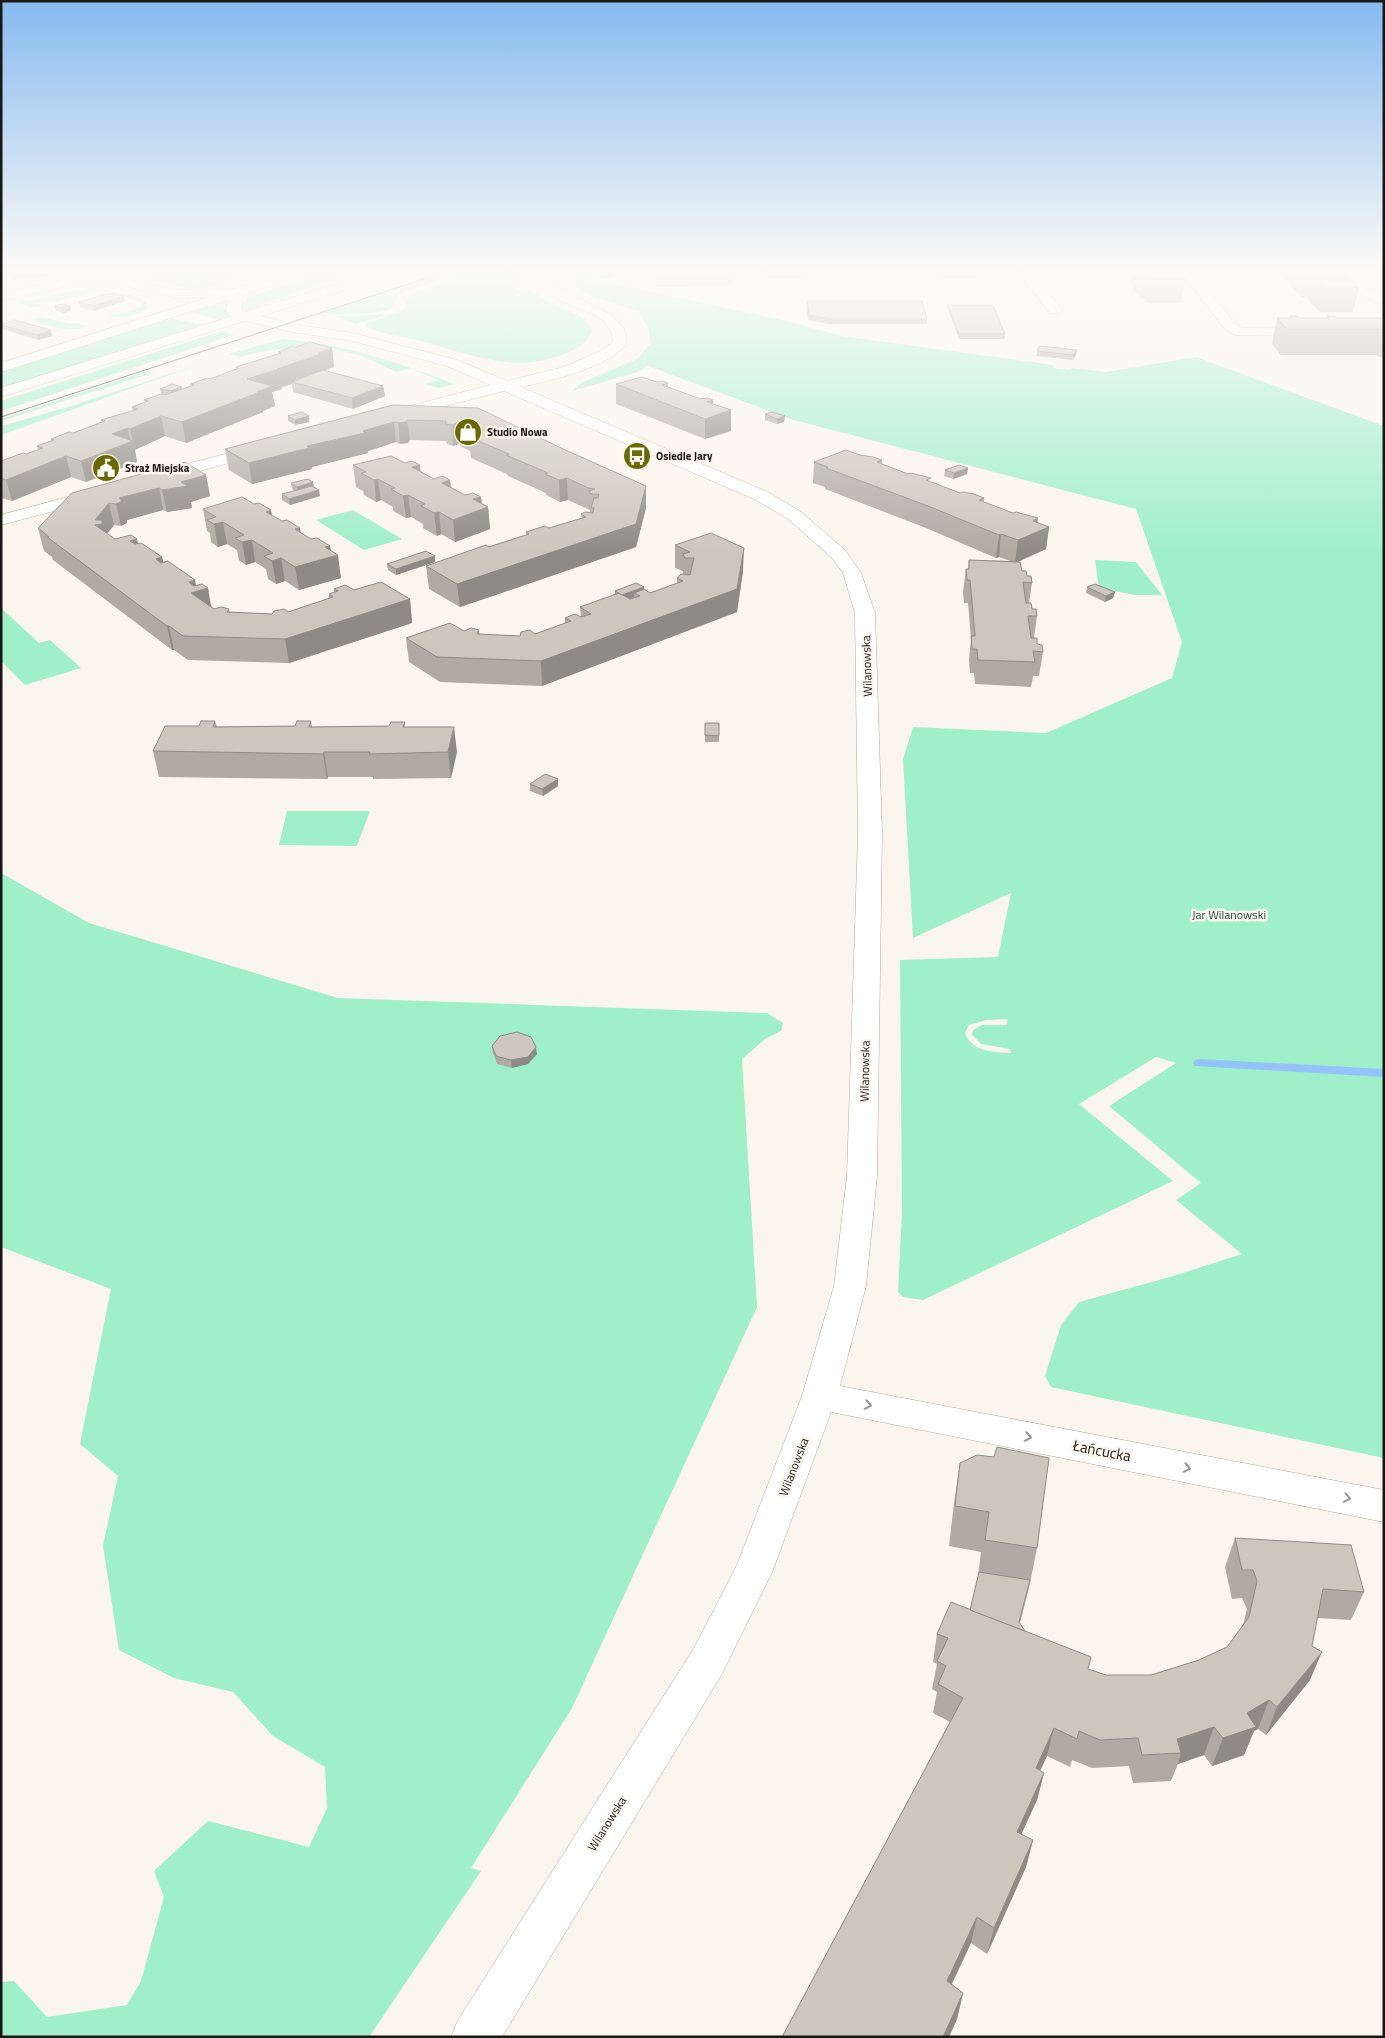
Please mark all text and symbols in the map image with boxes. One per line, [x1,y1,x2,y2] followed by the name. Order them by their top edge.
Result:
[453,417,483,447] shop icon: Studio Nowa
[487,424,548,440] place label: Studio Nowa
[622,441,652,471] bus stop icon: Osiedle Jary
[656,448,713,464] place label: Osiedle Jary
[91,453,121,483] public building icon: Straż Miejska
[125,460,190,476] place label: Straż Miejska
[856,635,877,697] street label: Wilanowska
[1192,905,1266,924] park label: Jar Wilanowski
[854,1040,875,1102] street label: Wilanowska
[864,1400,873,1410] one-way arrow
[1023,1431,1032,1441] one-way arrow
[1070,1433,1133,1467] street label: Łańcucka
[774,1435,813,1499] street label: Wilanowska
[1183,1462,1192,1472] one-way arrow
[1342,1493,1351,1503] one-way arrow
[582,1793,631,1855] street label: Wilanowska

